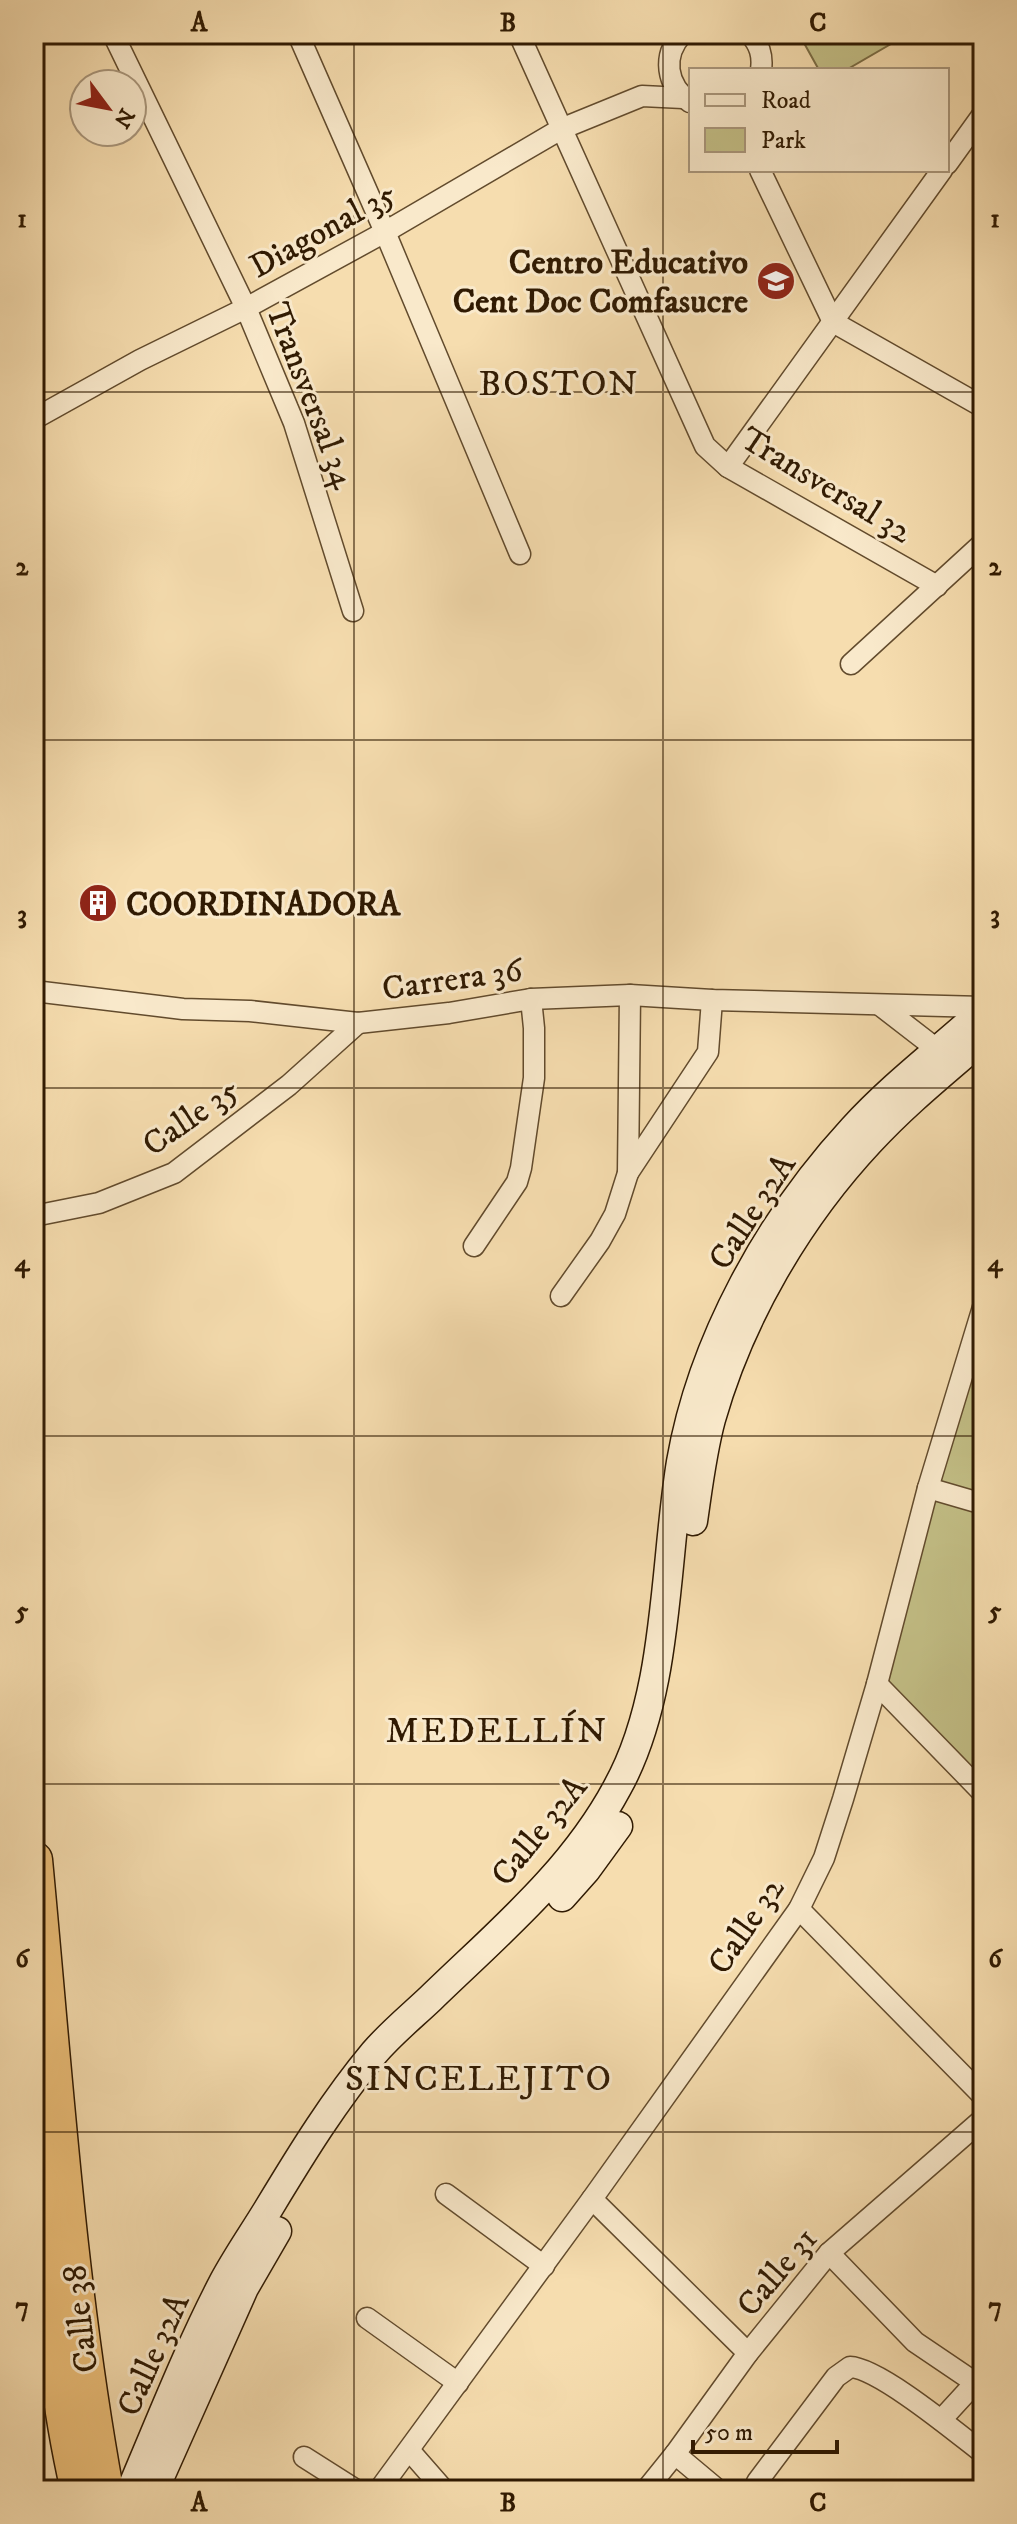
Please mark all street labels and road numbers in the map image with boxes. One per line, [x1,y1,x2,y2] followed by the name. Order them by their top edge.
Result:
[242,173,404,288] street label: Diagonal 35
[255,297,365,496] street label: Transversal 34
[733,418,920,554] street label: Transversal 32
[379,949,526,1011] street label: Carrera 36
[135,1069,248,1166] street label: Calle 35
[700,1146,806,1278] street label: Calle 32A
[482,1767,597,1895] street label: Calle 32A
[699,1869,794,1983] street label: Calle 32
[728,2219,827,2326] street label: Calle 31
[54,2262,108,2375] street label: Calle 38
[108,2287,200,2423] street label: Calle 32A

